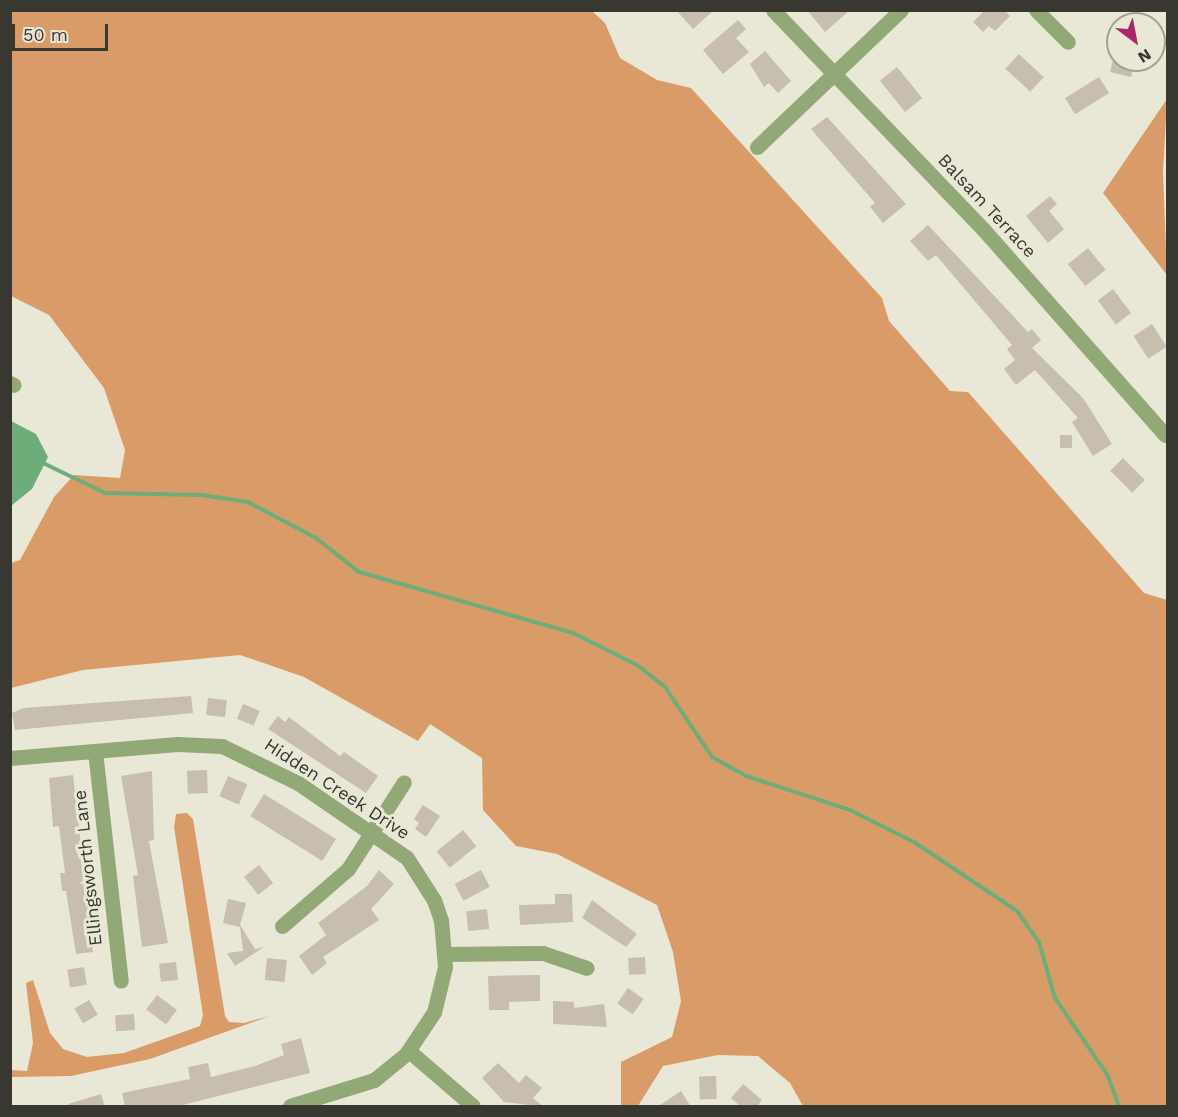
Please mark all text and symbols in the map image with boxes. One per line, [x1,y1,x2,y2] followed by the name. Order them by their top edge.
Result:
[15,12,111,50] scale bar
[1106,12,1166,72] north arrow
[23,24,68,45] text: 50 m
[1135,45,1155,67] text: N
[933,149,1041,263] street label: Balsam Terrace
[260,734,414,844] street label: Hidden Creek Drive
[69,789,107,947] street label: Ellingsworth Lane

